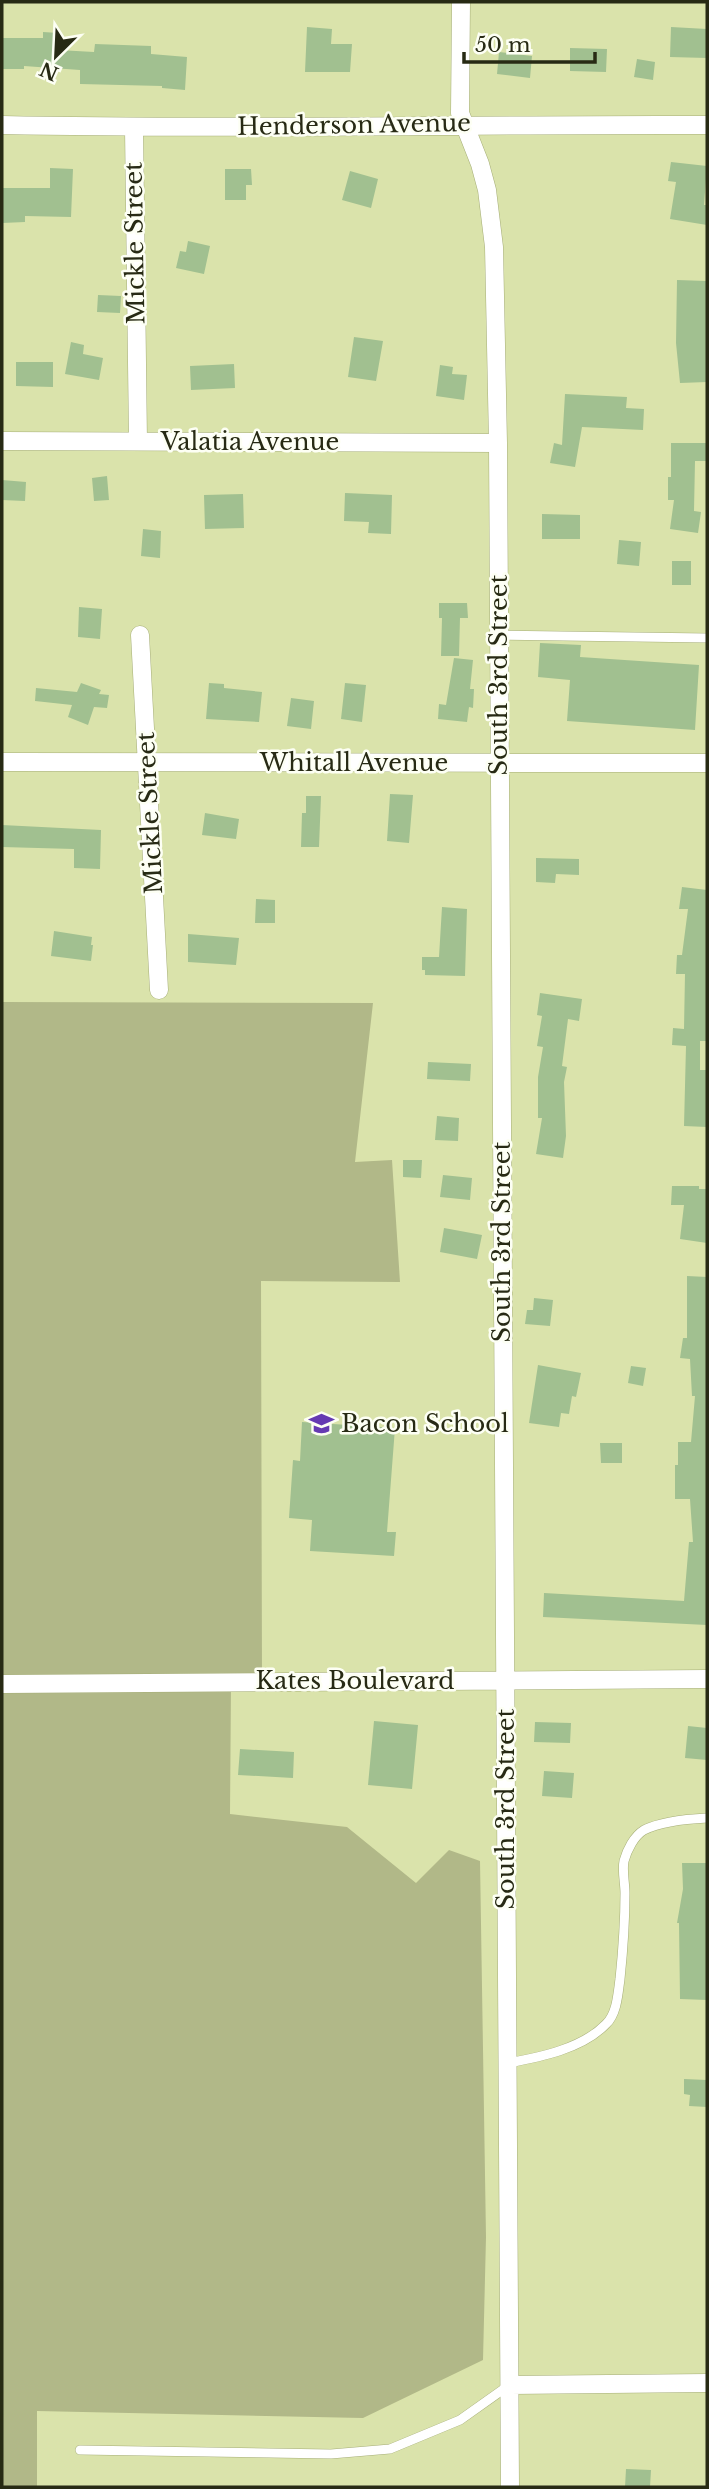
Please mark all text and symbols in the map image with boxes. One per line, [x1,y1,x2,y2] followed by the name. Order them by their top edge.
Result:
[21,21,91,91] north arrow
[464,21,595,65] scale bar
[475,32,531,58] text: 50 m
[36,57,62,85] text: N
[237,108,471,141] street label: Henderson Avenue
[119,161,150,325] street label: Mickle Street
[160,427,339,456] street label: Valatia Avenue
[484,575,513,776] street label: South 3rd Street
[131,731,168,895] street label: Mickle Street
[259,748,448,777] street label: Whitall Avenue
[487,1142,516,1343] street label: South 3rd Street
[341,1409,509,1438] place label: Bacon School
[307,1410,335,1438] school or university icon: Bacon School
[255,1666,455,1695] street label: Kates Boulevard
[491,1709,520,1910] street label: South 3rd Street

